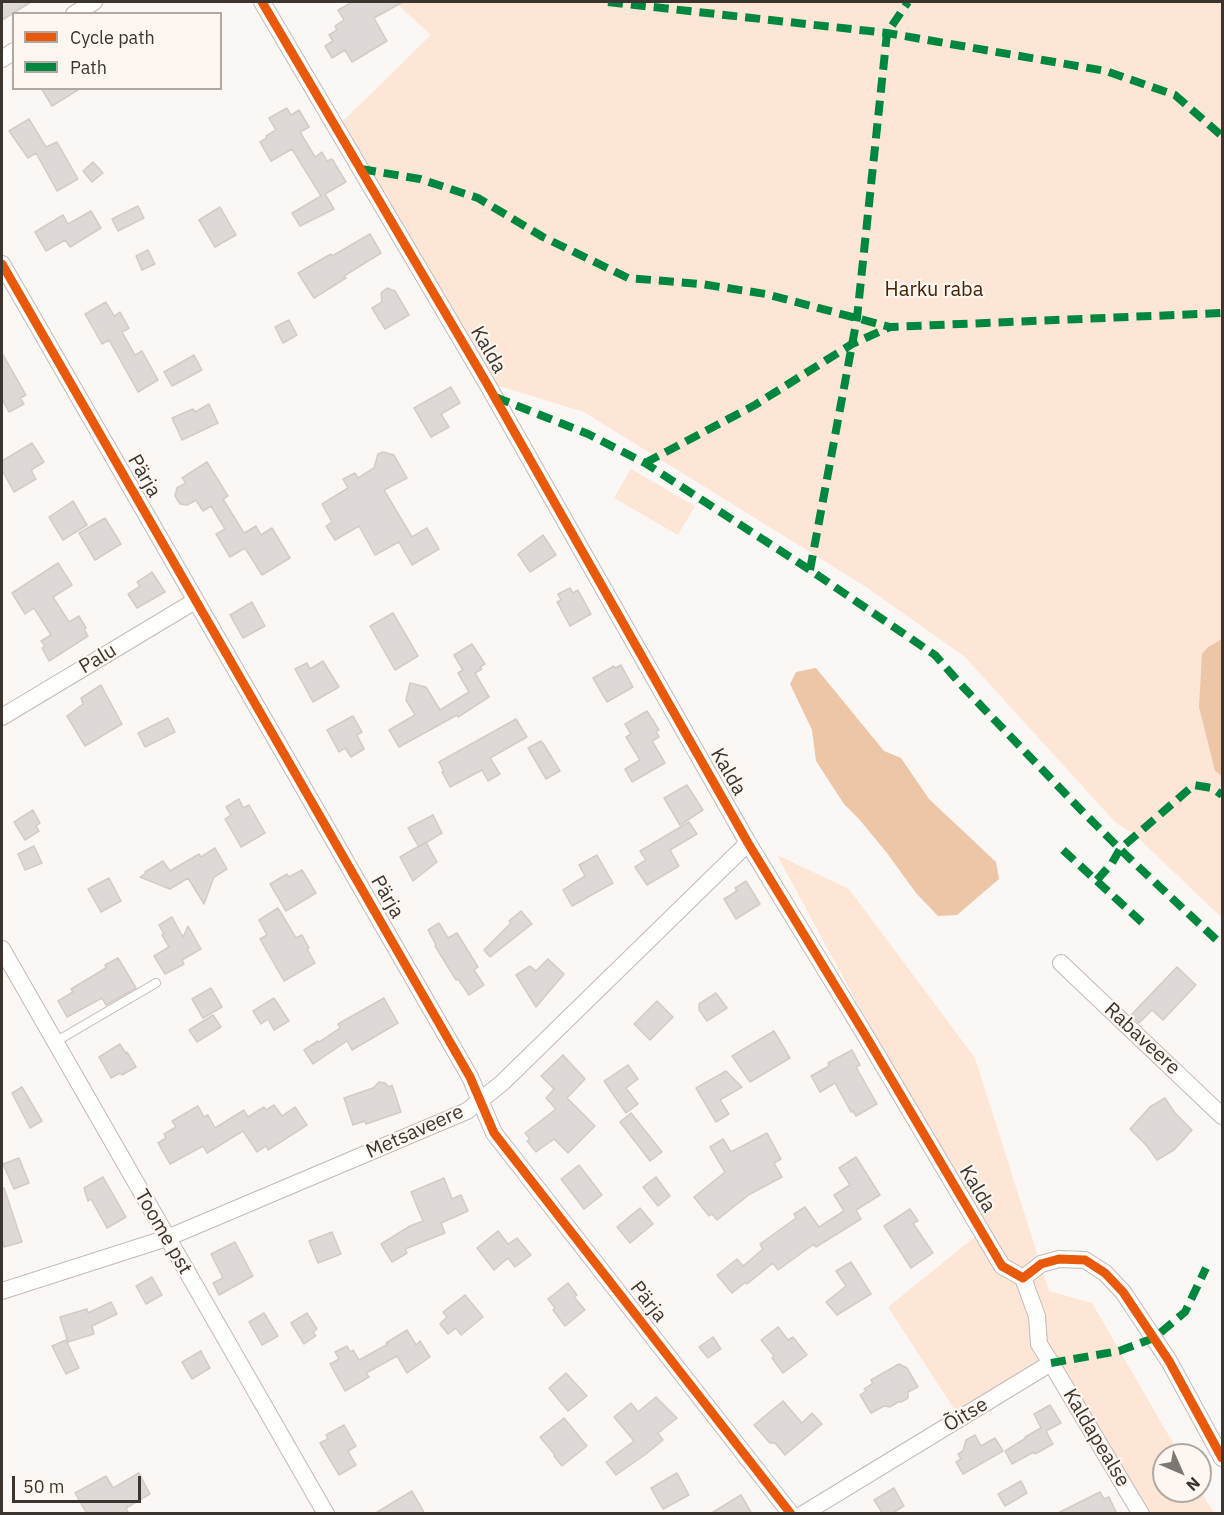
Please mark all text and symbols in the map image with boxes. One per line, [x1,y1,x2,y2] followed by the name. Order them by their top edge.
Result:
[12,12,222,90] legend
[70,26,155,49] text: Cycle path
[70,56,107,79] text: Path
[885,278,983,302] park label: Harku raba
[465,322,511,378] street label: Kalda
[122,450,166,502] street label: Pärja
[75,639,121,679] street label: Palu
[705,744,751,800] street label: Kalda
[365,871,409,923] street label: Pärja
[1099,998,1185,1080] street label: Rabaveere
[362,1100,468,1164] street label: Metsaveere
[954,1161,1000,1217] street label: Kalda
[129,1185,197,1279] street label: Toome pst
[625,1277,671,1327] street label: Pärja
[1057,1385,1135,1491] street label: Kaldapealse
[940,1393,992,1437] street label: Õitse
[1152,1443,1212,1503] north arrow
[15,1464,144,1502] scale bar
[1182,1473,1204,1495] text: N
[23,1475,65,1498] text: 50 m

